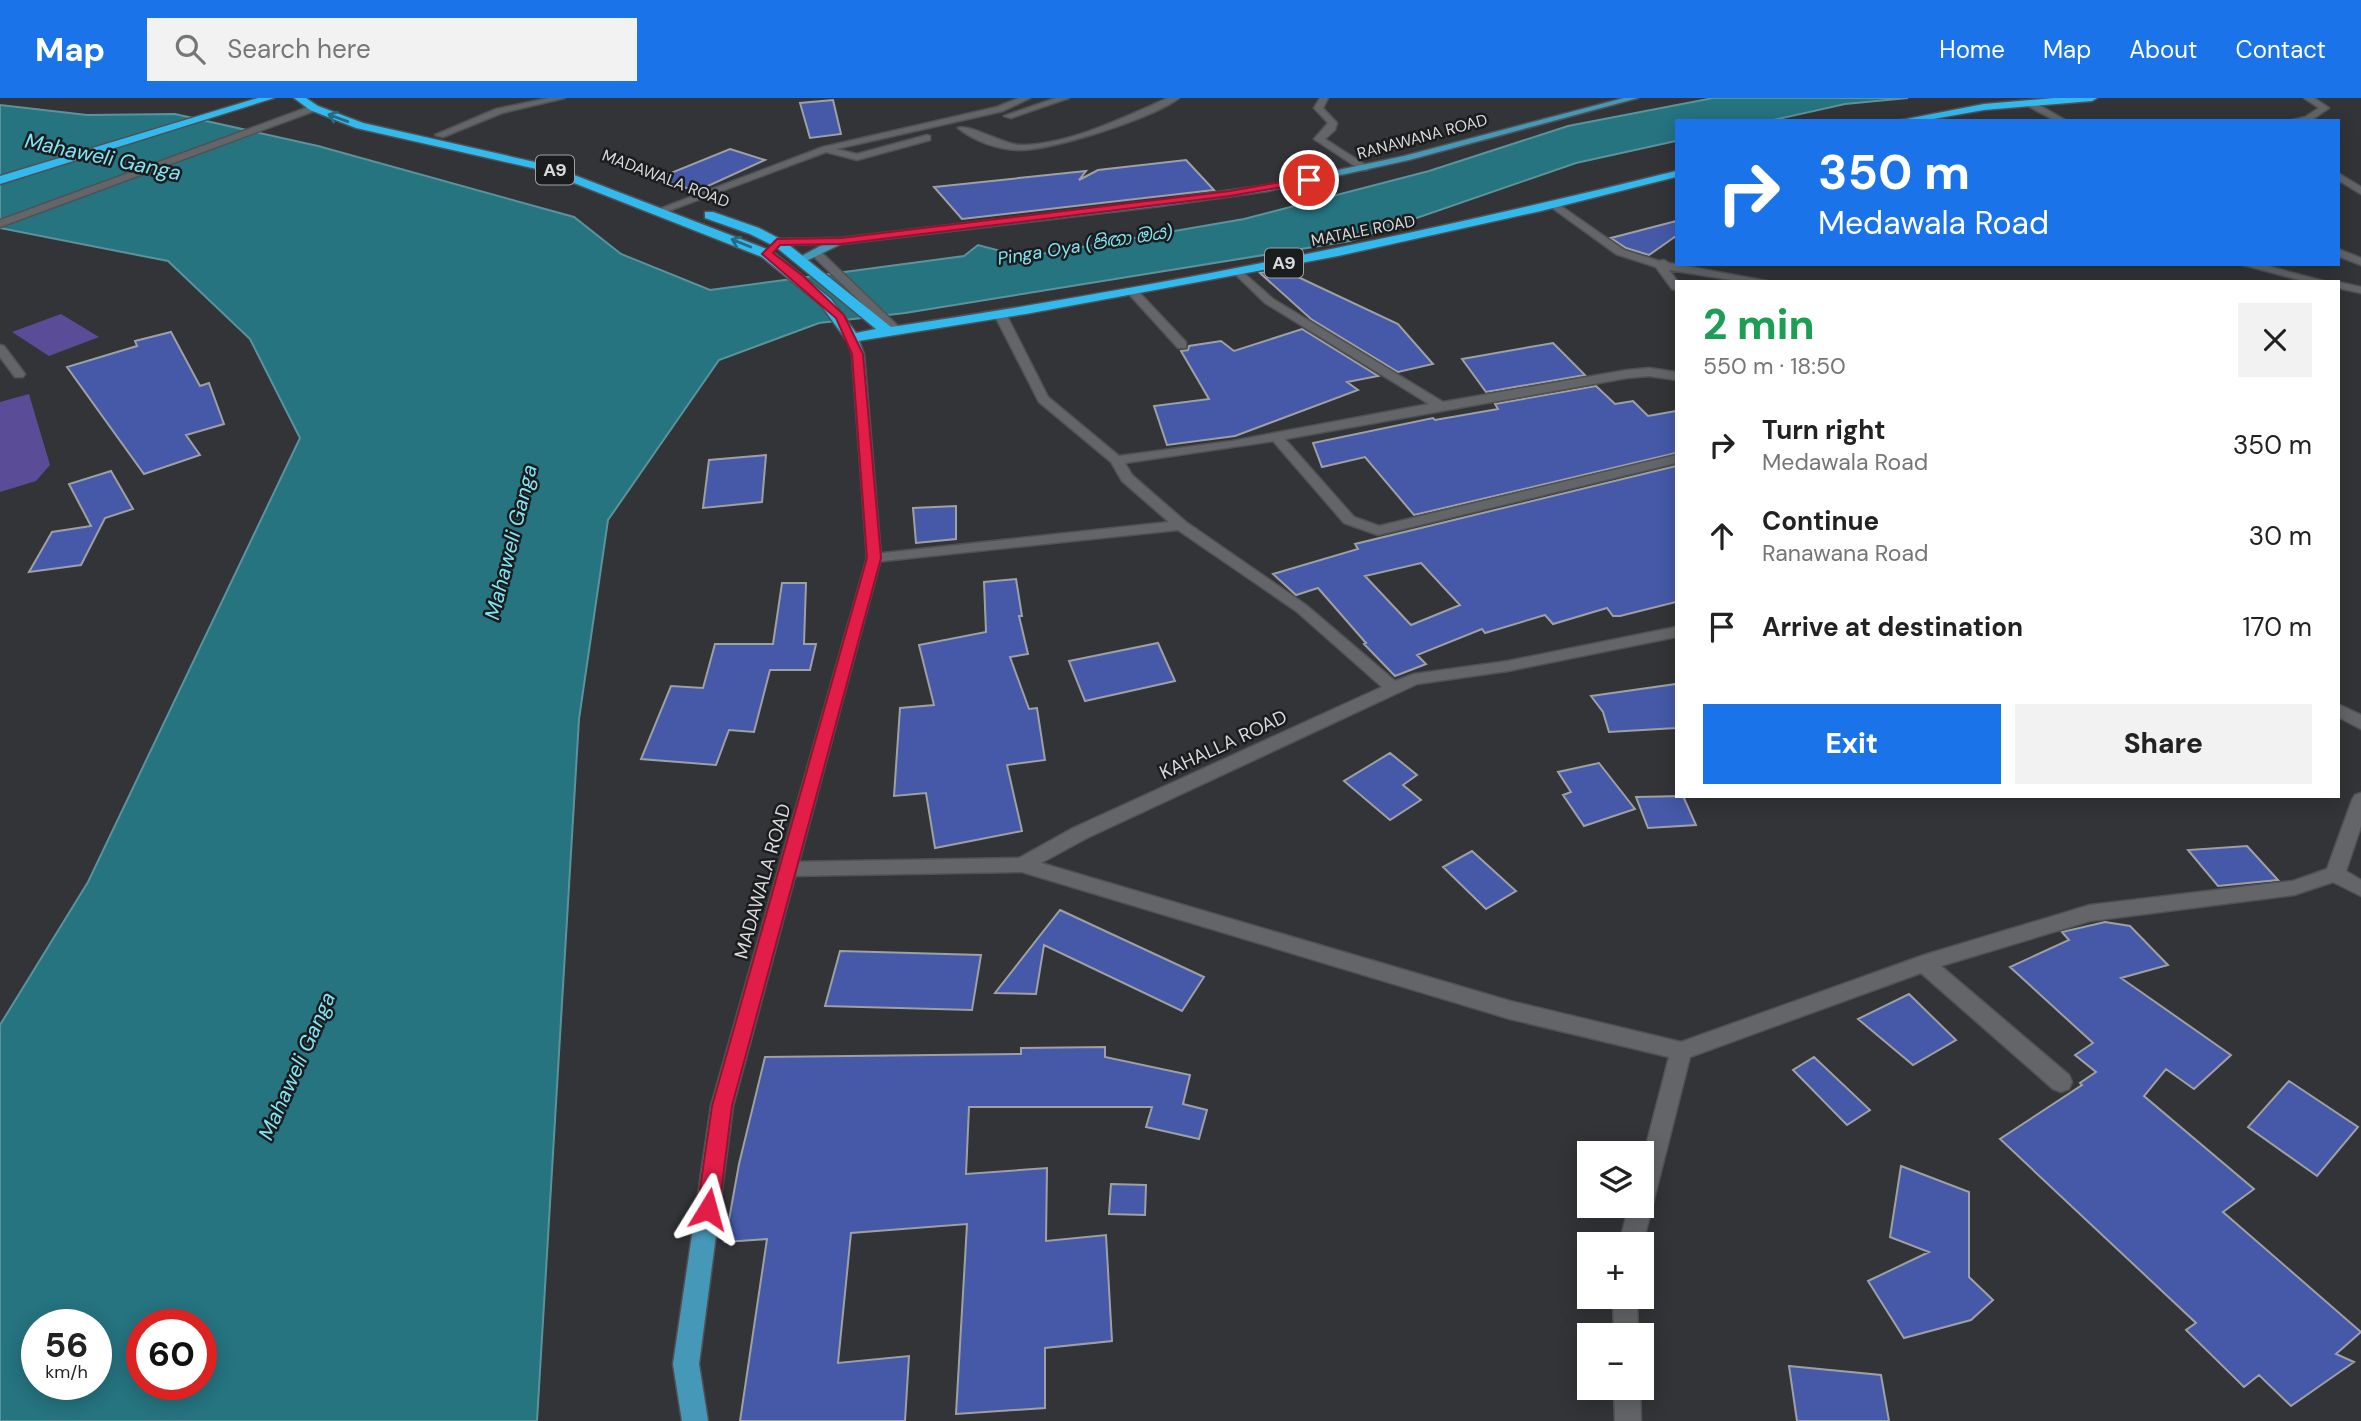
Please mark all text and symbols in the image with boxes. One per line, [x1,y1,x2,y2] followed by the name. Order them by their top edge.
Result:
[147,18,637,81] search box
[35,28,105,71] text: Map
[171,30,209,68] icon: search
[227,32,371,66] text: Search here
[1939,34,2005,65] text: Home
[2043,34,2091,65] text: Map
[2129,34,2198,65] text: About
[2236,34,2326,65] text: Contact
[1355,109,1490,164] street label: RANAWANA ROAD
[327,111,349,123] one-way arrow
[22,127,184,187] water label: Mahaweli Ganga
[1818,140,1970,204] text: 350 m
[599,145,733,212] street label: MADAWALA ROAD
[1703,147,1794,238] icon: right
[1279,150,1339,210] pin
[536,156,574,184] road number: A9
[1290,161,1328,199] icon: arrive
[1818,202,2049,244] text: Medawala Road
[1309,210,1417,251] street label: MATALE ROAD
[996,219,1175,271] water label: Pinga Oya (පිඟා ඔය)
[730,236,752,249] one-way arrow
[1265,248,1303,278] road number: A9
[1703,297,1814,352] text: 2 min
[2238,303,2312,377] button: close
[1703,351,1846,381] text: 550 m · 18:50
[1762,413,1886,447] text: Turn right
[1703,426,1741,464] icon: right
[2233,428,2312,462] text: 350 m
[1762,447,1928,477] text: Medawala Road
[478,461,544,623] water label: Mahaweli Ganga
[1762,504,1879,538] text: Continue
[1703,517,1741,555] icon: ahead
[2249,519,2312,553] text: 30 m
[1762,538,1928,568] text: Ranawana Road
[1703,608,1741,646] icon: arrive
[1762,610,2023,644] text: Arrive at destination
[2243,610,2312,644] text: 170 m
[1156,704,1291,785] street label: KAHALLA ROAD
[1703,704,2001,784] button: Exit
[2015,704,2312,784] button: Share
[728,801,797,962] street label: MADAWALA ROAD
[252,988,342,1144] water label: Mahaweli Ganga
[1577,1141,1654,1400] map controls
[1577,1141,1654,1218] button: layers
[671,1172,745,1246] position arrow
[1577,1232,1654,1309] button: +
[126,1309,217,1400] speed limit sign: 60
[45,1322,88,1368] text: 56
[1577,1323,1654,1400] button: −
[45,1360,88,1384] text: km/h

